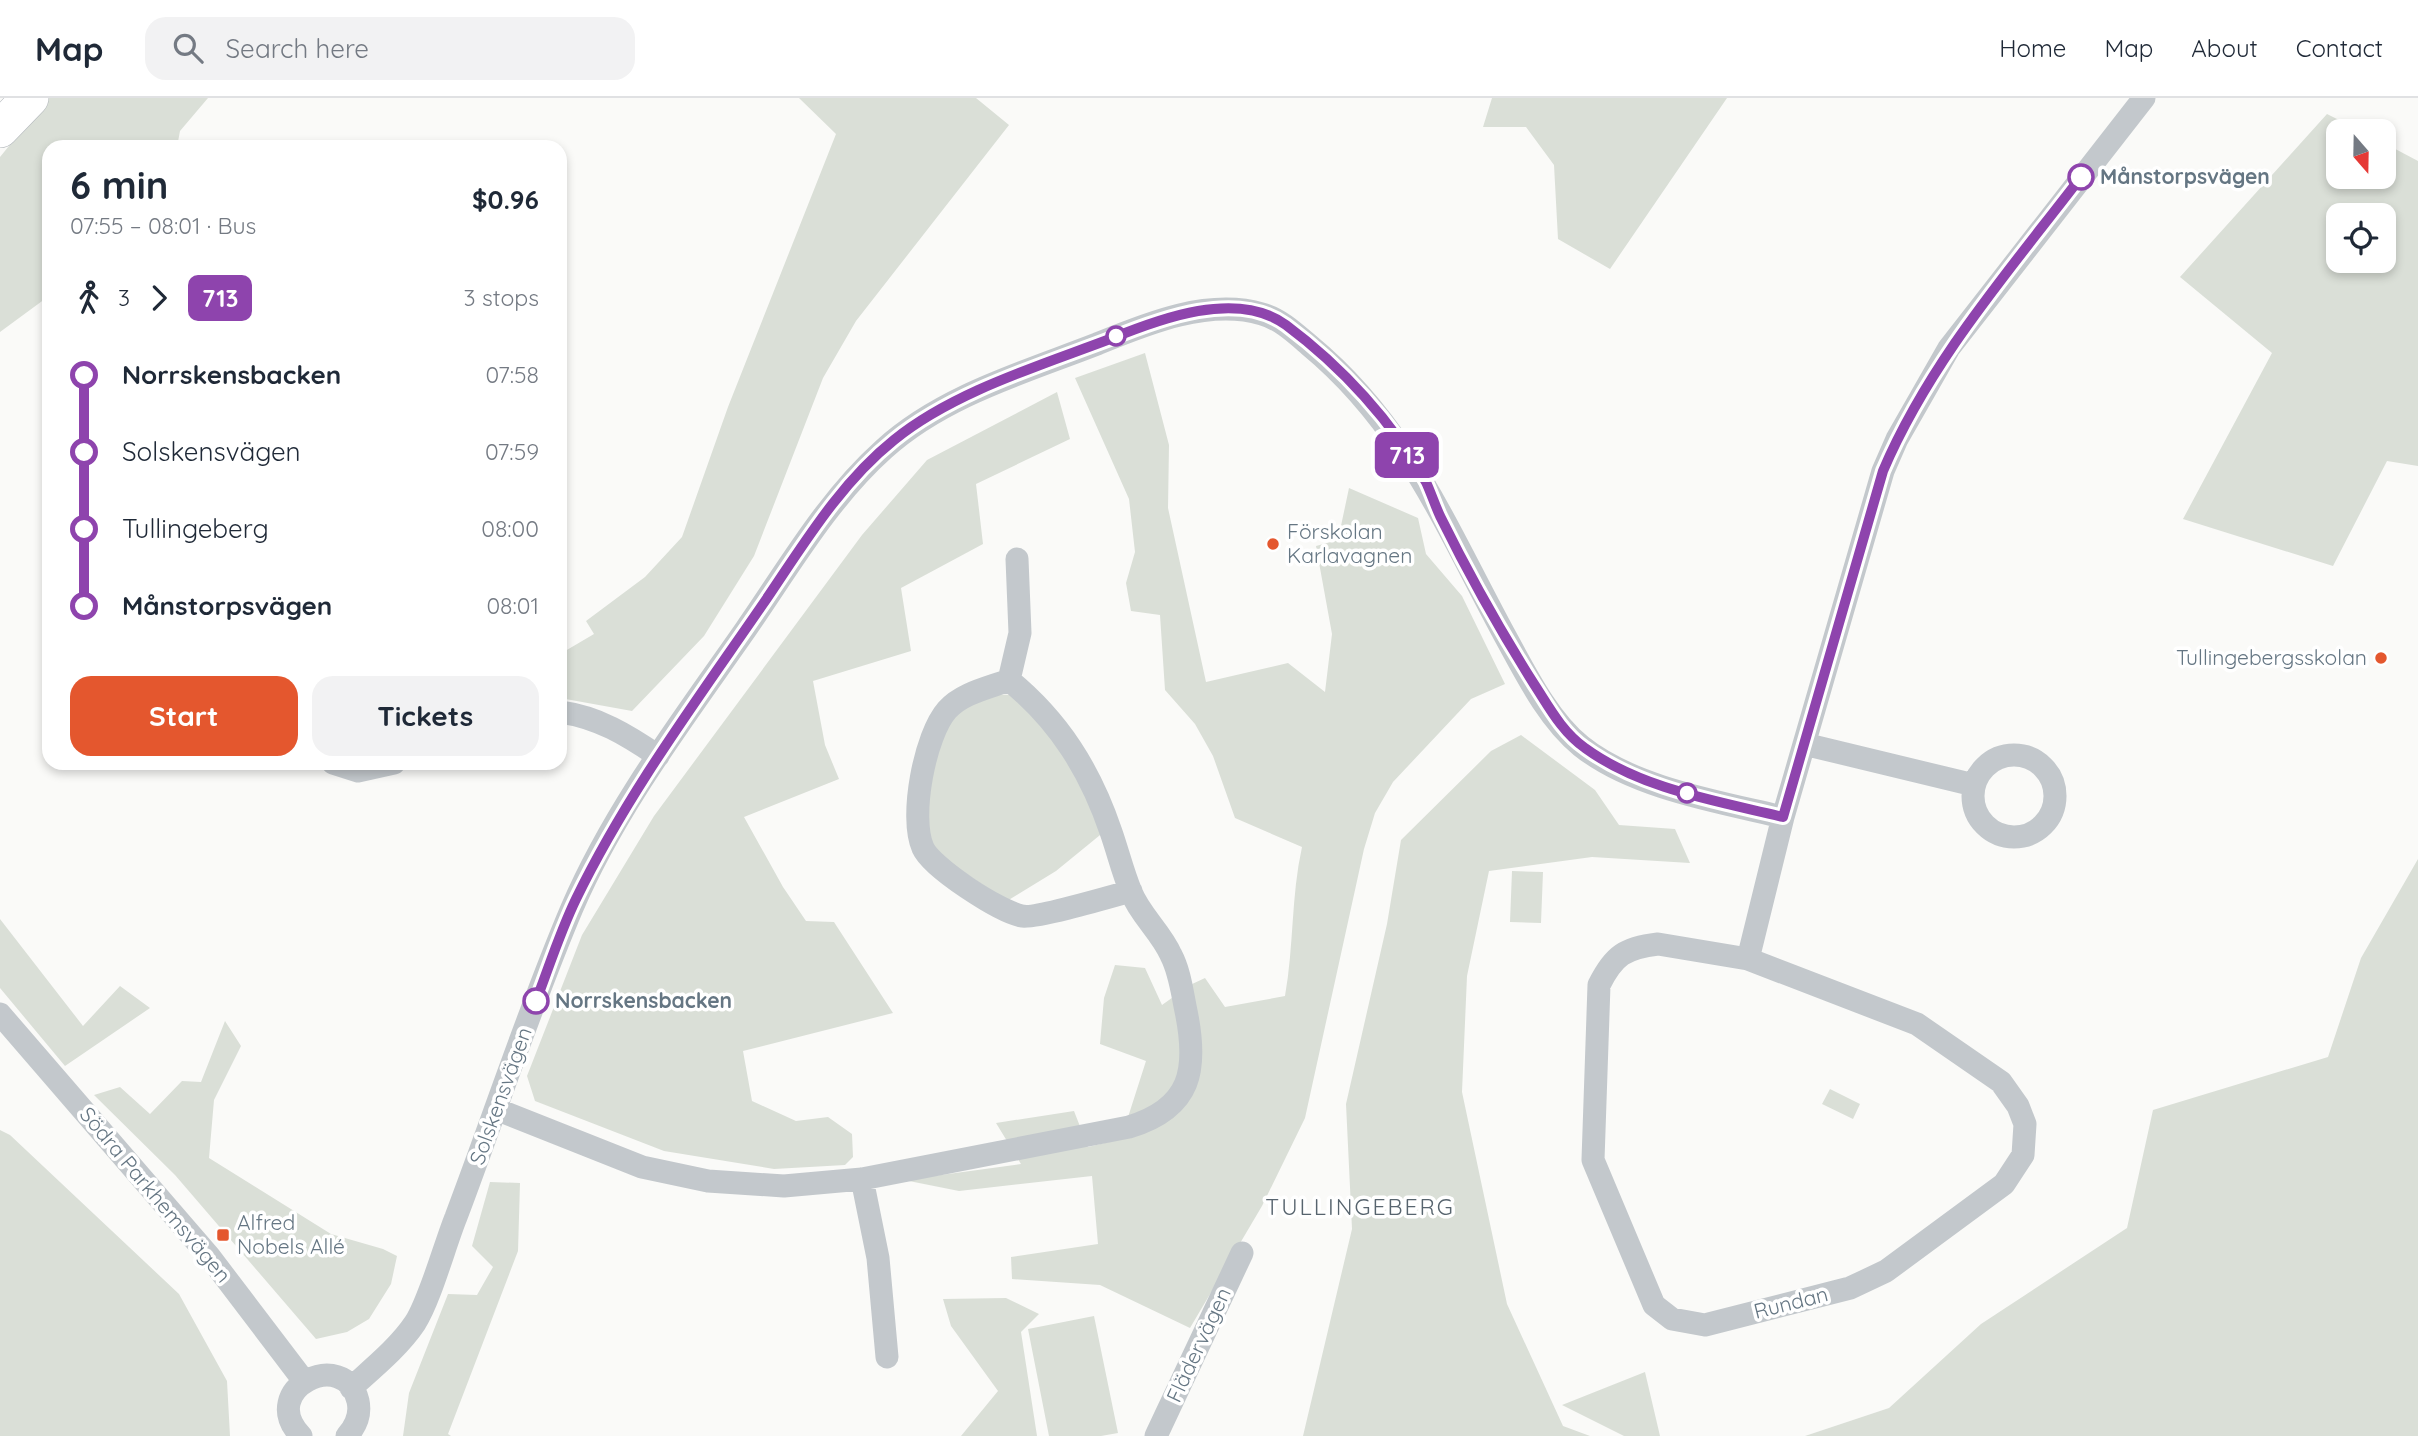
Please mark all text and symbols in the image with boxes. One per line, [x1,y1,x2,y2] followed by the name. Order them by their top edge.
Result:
[145,17,635,80] search box
[35,28,103,69] text: Map
[169,29,207,67] icon: search
[225,32,369,65] text: Search here
[1999,33,2066,63] text: Home
[2104,33,2153,63] text: Map
[2191,33,2258,63] text: About
[2296,33,2383,63] text: Contact
[2326,119,2396,189] north arrow
[2326,119,2396,273] map controls
[70,161,168,209] text: 6 min
[2100,163,2270,189] place label: Månstorpsvägen
[2068,164,2094,190] marker: Månstorpsvägen
[472,183,539,216] text: $0.96
[2326,203,2396,273] button: locate
[70,211,256,240] text: 07:55 – 08:01 · Bus
[70,279,108,317] icon: walk
[140,279,178,317] icon: forward
[118,283,130,312] text: 3
[202,283,238,313] text: 713
[464,283,539,312] text: 3 stops
[1106,326,1126,346] unlabelled marker
[122,358,341,391] text: Norrskensbacken
[486,360,539,389] text: 07:58
[1367,432,1447,478] line badge: 713
[122,435,301,468] text: Solskensvägen
[485,437,539,466] text: 07:59
[1389,440,1425,470] text: 713
[122,512,269,545] text: Tullingeberg
[481,514,539,543] text: 08:00
[1287,518,1412,568] place label: Förskolan Karlavagnen
[1265,536,1281,552] marker: Förskolan Karlavagnen
[122,589,332,622] text: Månstorpsvägen
[486,591,539,620] text: 08:01
[2176,644,2367,670] place label: Tullingebergsskolan
[2373,650,2389,666] marker: Tullingebergsskolan
[70,676,298,756] button: Start
[312,676,539,756] button: Tickets
[1677,783,1697,803] unlabelled marker
[555,987,732,1013] place label: Norrskensbacken
[523,988,549,1014] marker: Norrskensbacken
[463,1023,537,1168] street label: Solskensvägen
[75,1101,237,1287] street label: Södra Parkhemsvägen
[1265,1192,1455,1221] district label: TULLINGEBERG
[237,1209,345,1259] place label: Alfred Nobels Allé
[215,1227,231,1243] marker: Alfred Nobels Allé
[1751,1280,1831,1324] street label: Rundan
[1160,1283,1236,1406] street label: Flädervägen

